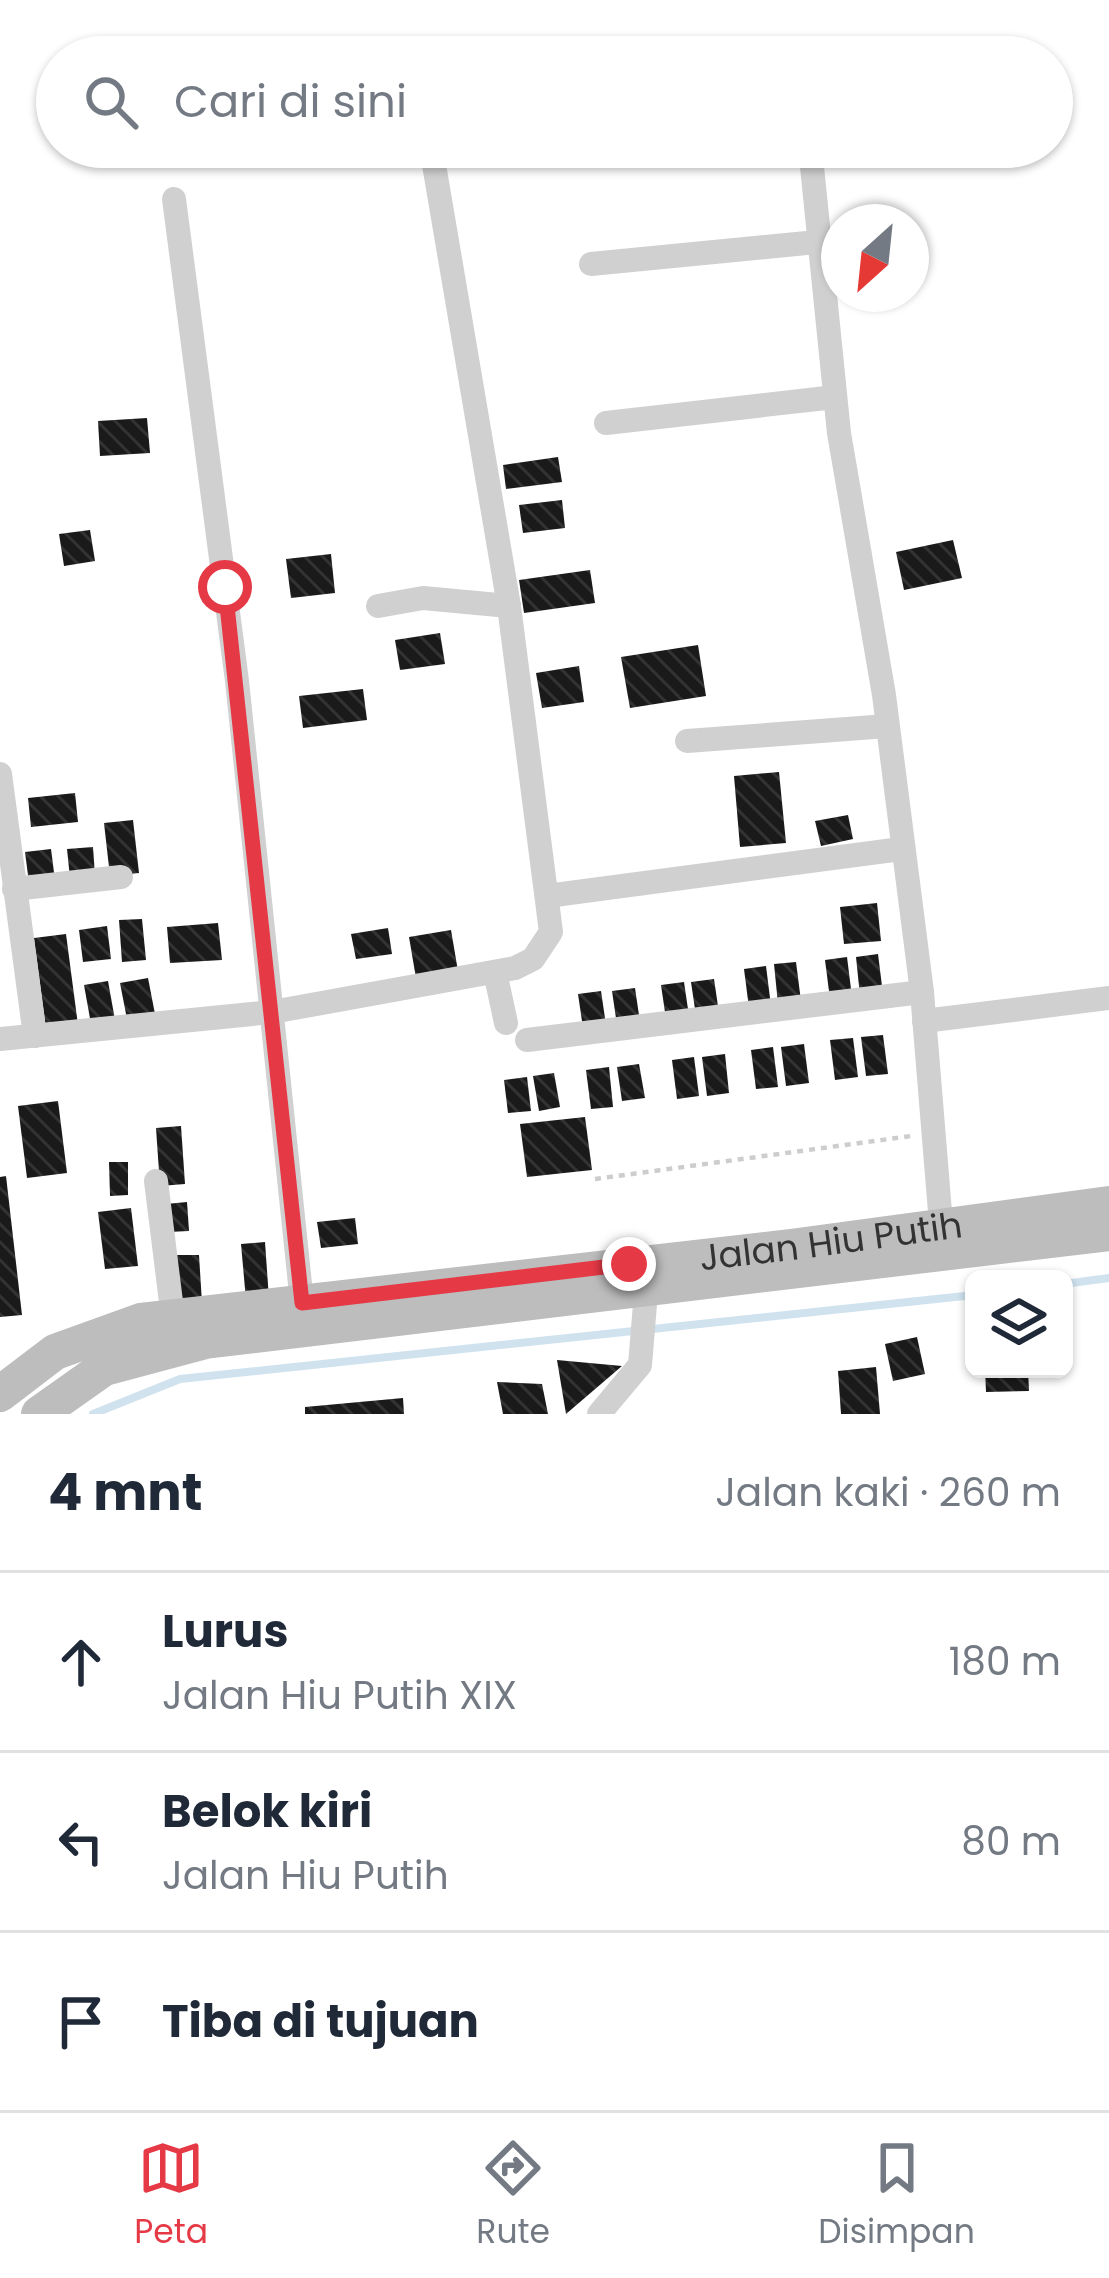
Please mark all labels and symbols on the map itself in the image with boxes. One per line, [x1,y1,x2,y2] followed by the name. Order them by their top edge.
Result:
[821,204,929,312] north arrow
[198,560,252,614] route start
[697,1199,965,1283] street label: Jalan Hiu Putih
[602,1237,656,1291] route end

